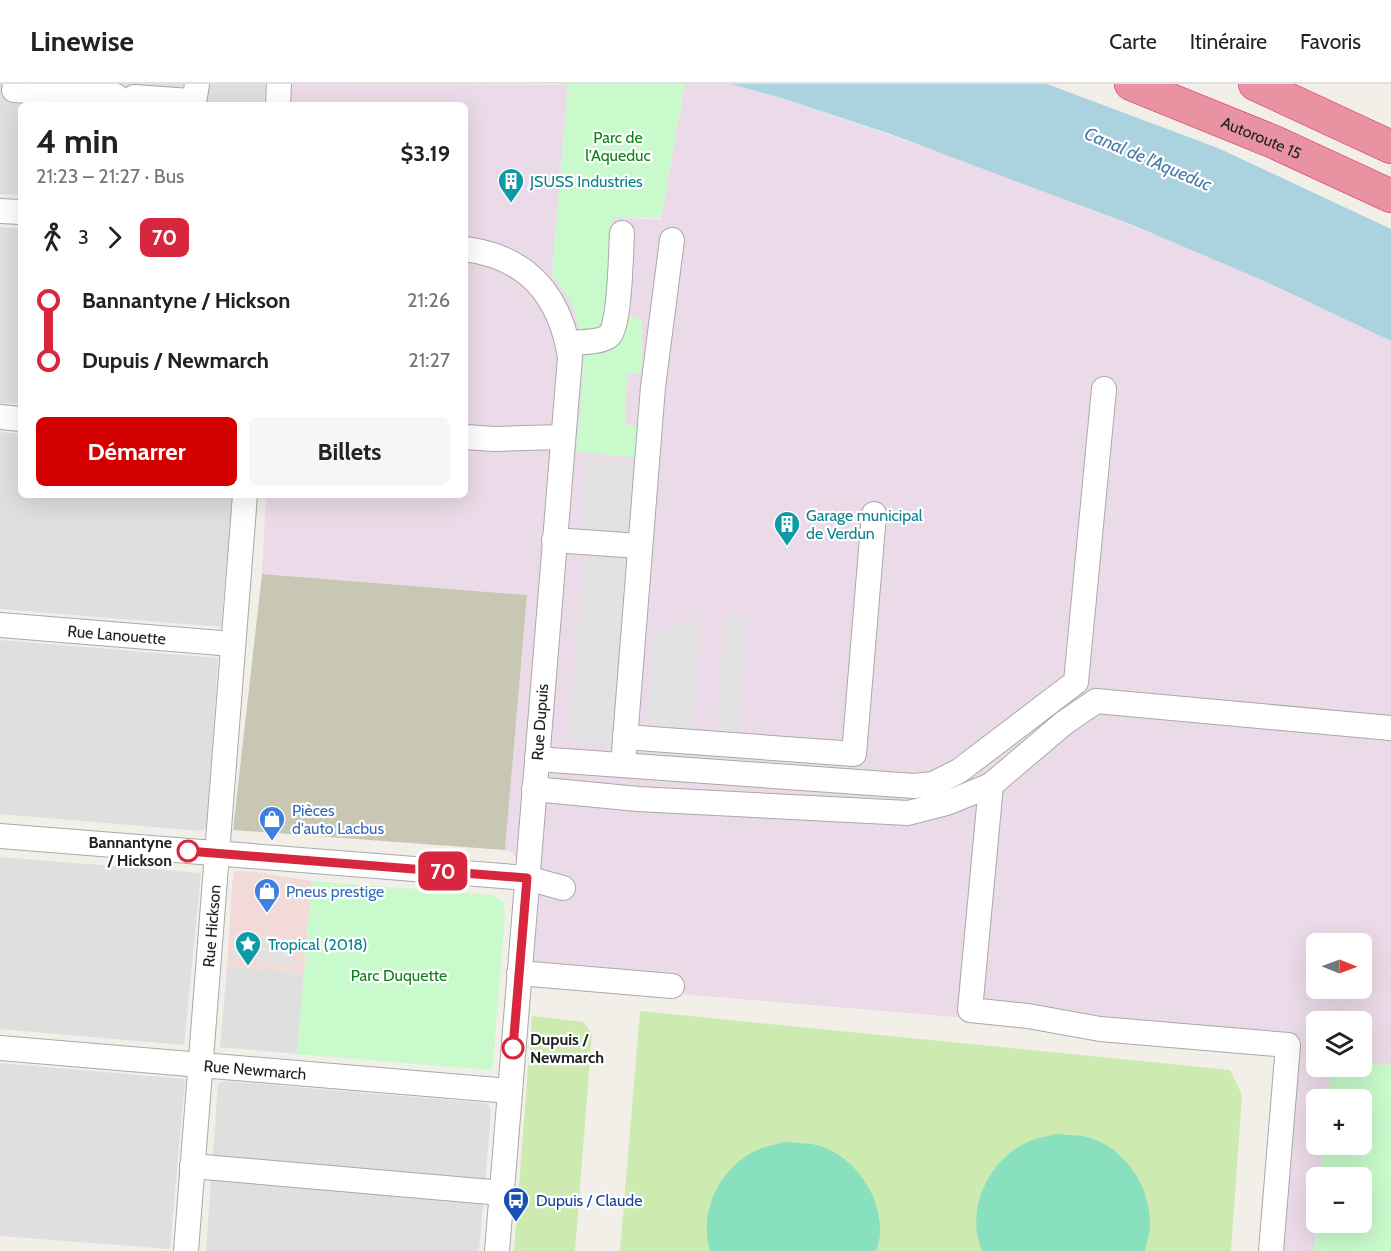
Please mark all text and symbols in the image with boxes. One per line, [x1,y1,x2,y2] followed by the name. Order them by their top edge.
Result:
[30,24,134,58] text: Linewise
[1109,29,1157,54] text: Carte
[1190,29,1267,54] text: Itinéraire
[1300,29,1361,54] text: Favoris
[1219,112,1305,163] street label: Autoroute 15
[36,121,119,161] text: 4 min
[1081,122,1215,196] water label: Canal de l'Aqueduc
[585,128,651,165] park label: Parc de l'Aqueduc
[400,140,450,167] text: $3.19
[36,164,184,188] text: 21:23 – 21:27 · Bus
[496,166,526,204] building icon: JSUSS Industries
[529,172,643,191] place label: JSUSS Industries
[36,221,69,254] icon: walk
[98,221,131,254] icon: forward
[78,225,89,249] text: 3
[152,225,177,250] text: 70
[82,287,290,314] text: Bannantyne / Hickson
[407,288,450,312] text: 21:26
[82,347,269,374] text: Dupuis / Newmarch
[408,348,450,372] text: 21:27
[36,417,237,486] button: Démarrer
[249,417,450,486] button: Billets
[806,506,923,543] place label: Garage municipal de Verdun
[772,509,802,547] building icon: Garage municipal de Verdun
[67,621,167,648] street label: Rue Lanouette
[528,683,552,761] street label: Rue Dupuis
[292,801,384,838] place label: Pièces d'auto Lacbus
[257,804,287,842] shop icon: Pièces d'auto Lacbus
[88,833,172,870] place label: Bannantyne / Hickson
[177,840,199,862] marker: Bannantyne / Hickson
[416,852,470,890] line badge: 70
[430,859,456,884] text: 70
[252,876,282,914] shop icon: Pneus prestige
[286,882,384,901] place label: Pneus prestige
[199,884,224,968] street label: Rue Hickson
[233,929,263,967] place icon: Tropical (2018)
[1306,933,1372,999] north arrow
[1306,933,1372,1233] map controls
[268,935,368,954] place label: Tropical (2018)
[351,966,447,985] park label: Parc Duquette
[1306,1011,1372,1077] button: layers
[530,1030,604,1067] place label: Dupuis / Newmarch
[502,1037,524,1059] marker: Dupuis / Newmarch
[203,1056,307,1083] street label: Rue Newmarch
[1306,1089,1372,1155] button: +
[1306,1167,1372,1233] button: −
[501,1185,531,1223] bus stop icon: Dupuis / Claude
[536,1191,642,1210] place label: Dupuis / Claude

